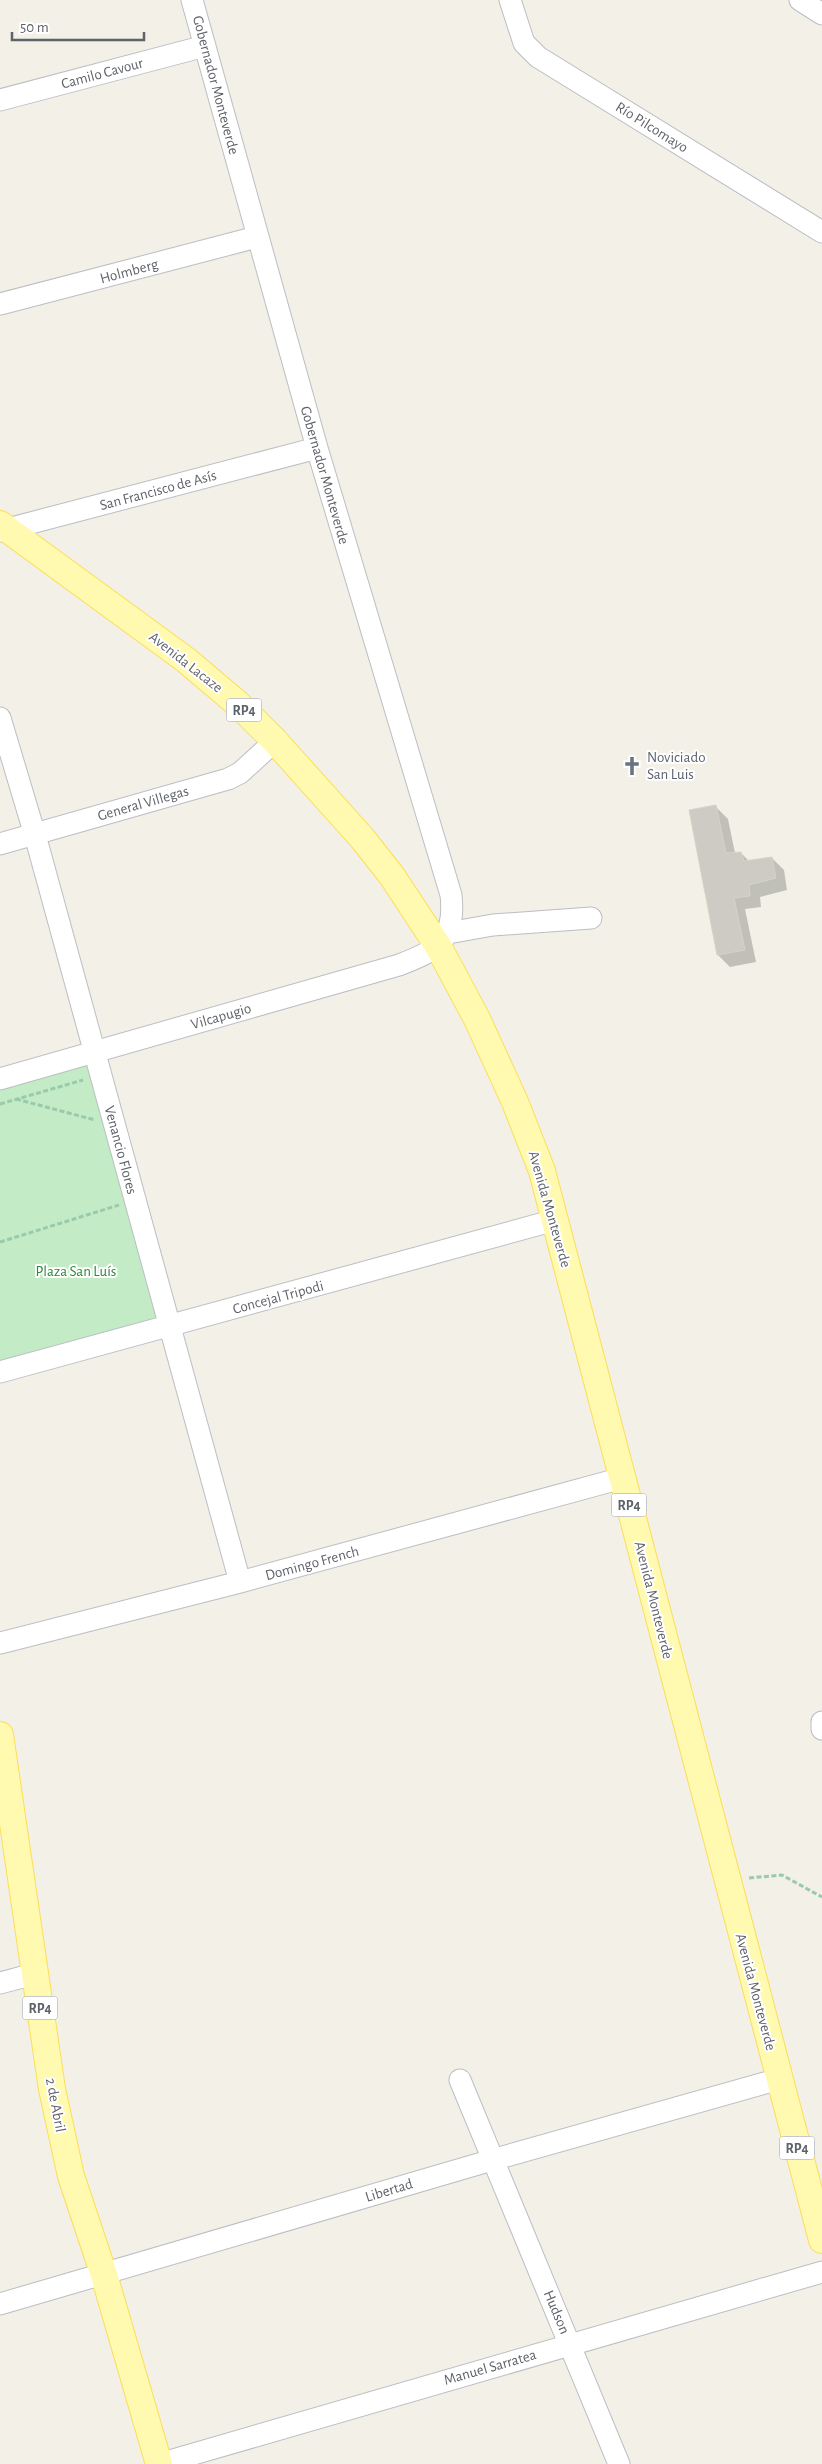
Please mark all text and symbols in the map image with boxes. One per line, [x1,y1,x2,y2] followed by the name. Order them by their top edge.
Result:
[12,10,145,42] scale bar
[190,14,241,156] street label: Gobernador Monteverde
[20,20,49,35] text: 50 m
[60,55,145,92] street label: Camilo Cavour
[613,99,691,156] street label: Río Pilcomayo
[98,256,161,286] street label: Holmberg
[298,404,351,546] street label: Gobernador Monteverde
[98,468,218,513] street label: San Francisco de Asís
[146,629,225,696] street label: Avenida Lacaze
[226,698,262,722] road number: RP4
[647,750,706,782] place label: Noviciado San Luis
[621,755,643,777] church icon: Noviciado San Luis
[96,783,190,824] street label: General Villegas
[189,1001,253,1032] street label: Vilcapugio
[102,1104,140,1196] street label: Venancio Flores
[526,1149,573,1269] street label: Avenida Monteverde
[36,1264,116,1279] park label: Plaza San Luís
[231,1278,325,1317] street label: Concejal Tripodi
[612,1494,646,1516] road number: RP4
[632,1540,675,1660] street label: Avenida Monteverde
[264,1544,361,1583] street label: Domingo French
[733,1932,778,2052] street label: Avenida Monteverde
[22,1996,58,2020] road number: RP4
[43,2077,68,2133] street label: 2 de Abril
[780,2136,814,2160] road number: RP4
[364,2176,415,2205] street label: Libertad
[541,2288,572,2336] street label: Hudson
[442,2347,538,2388] street label: Manuel Sarratea

